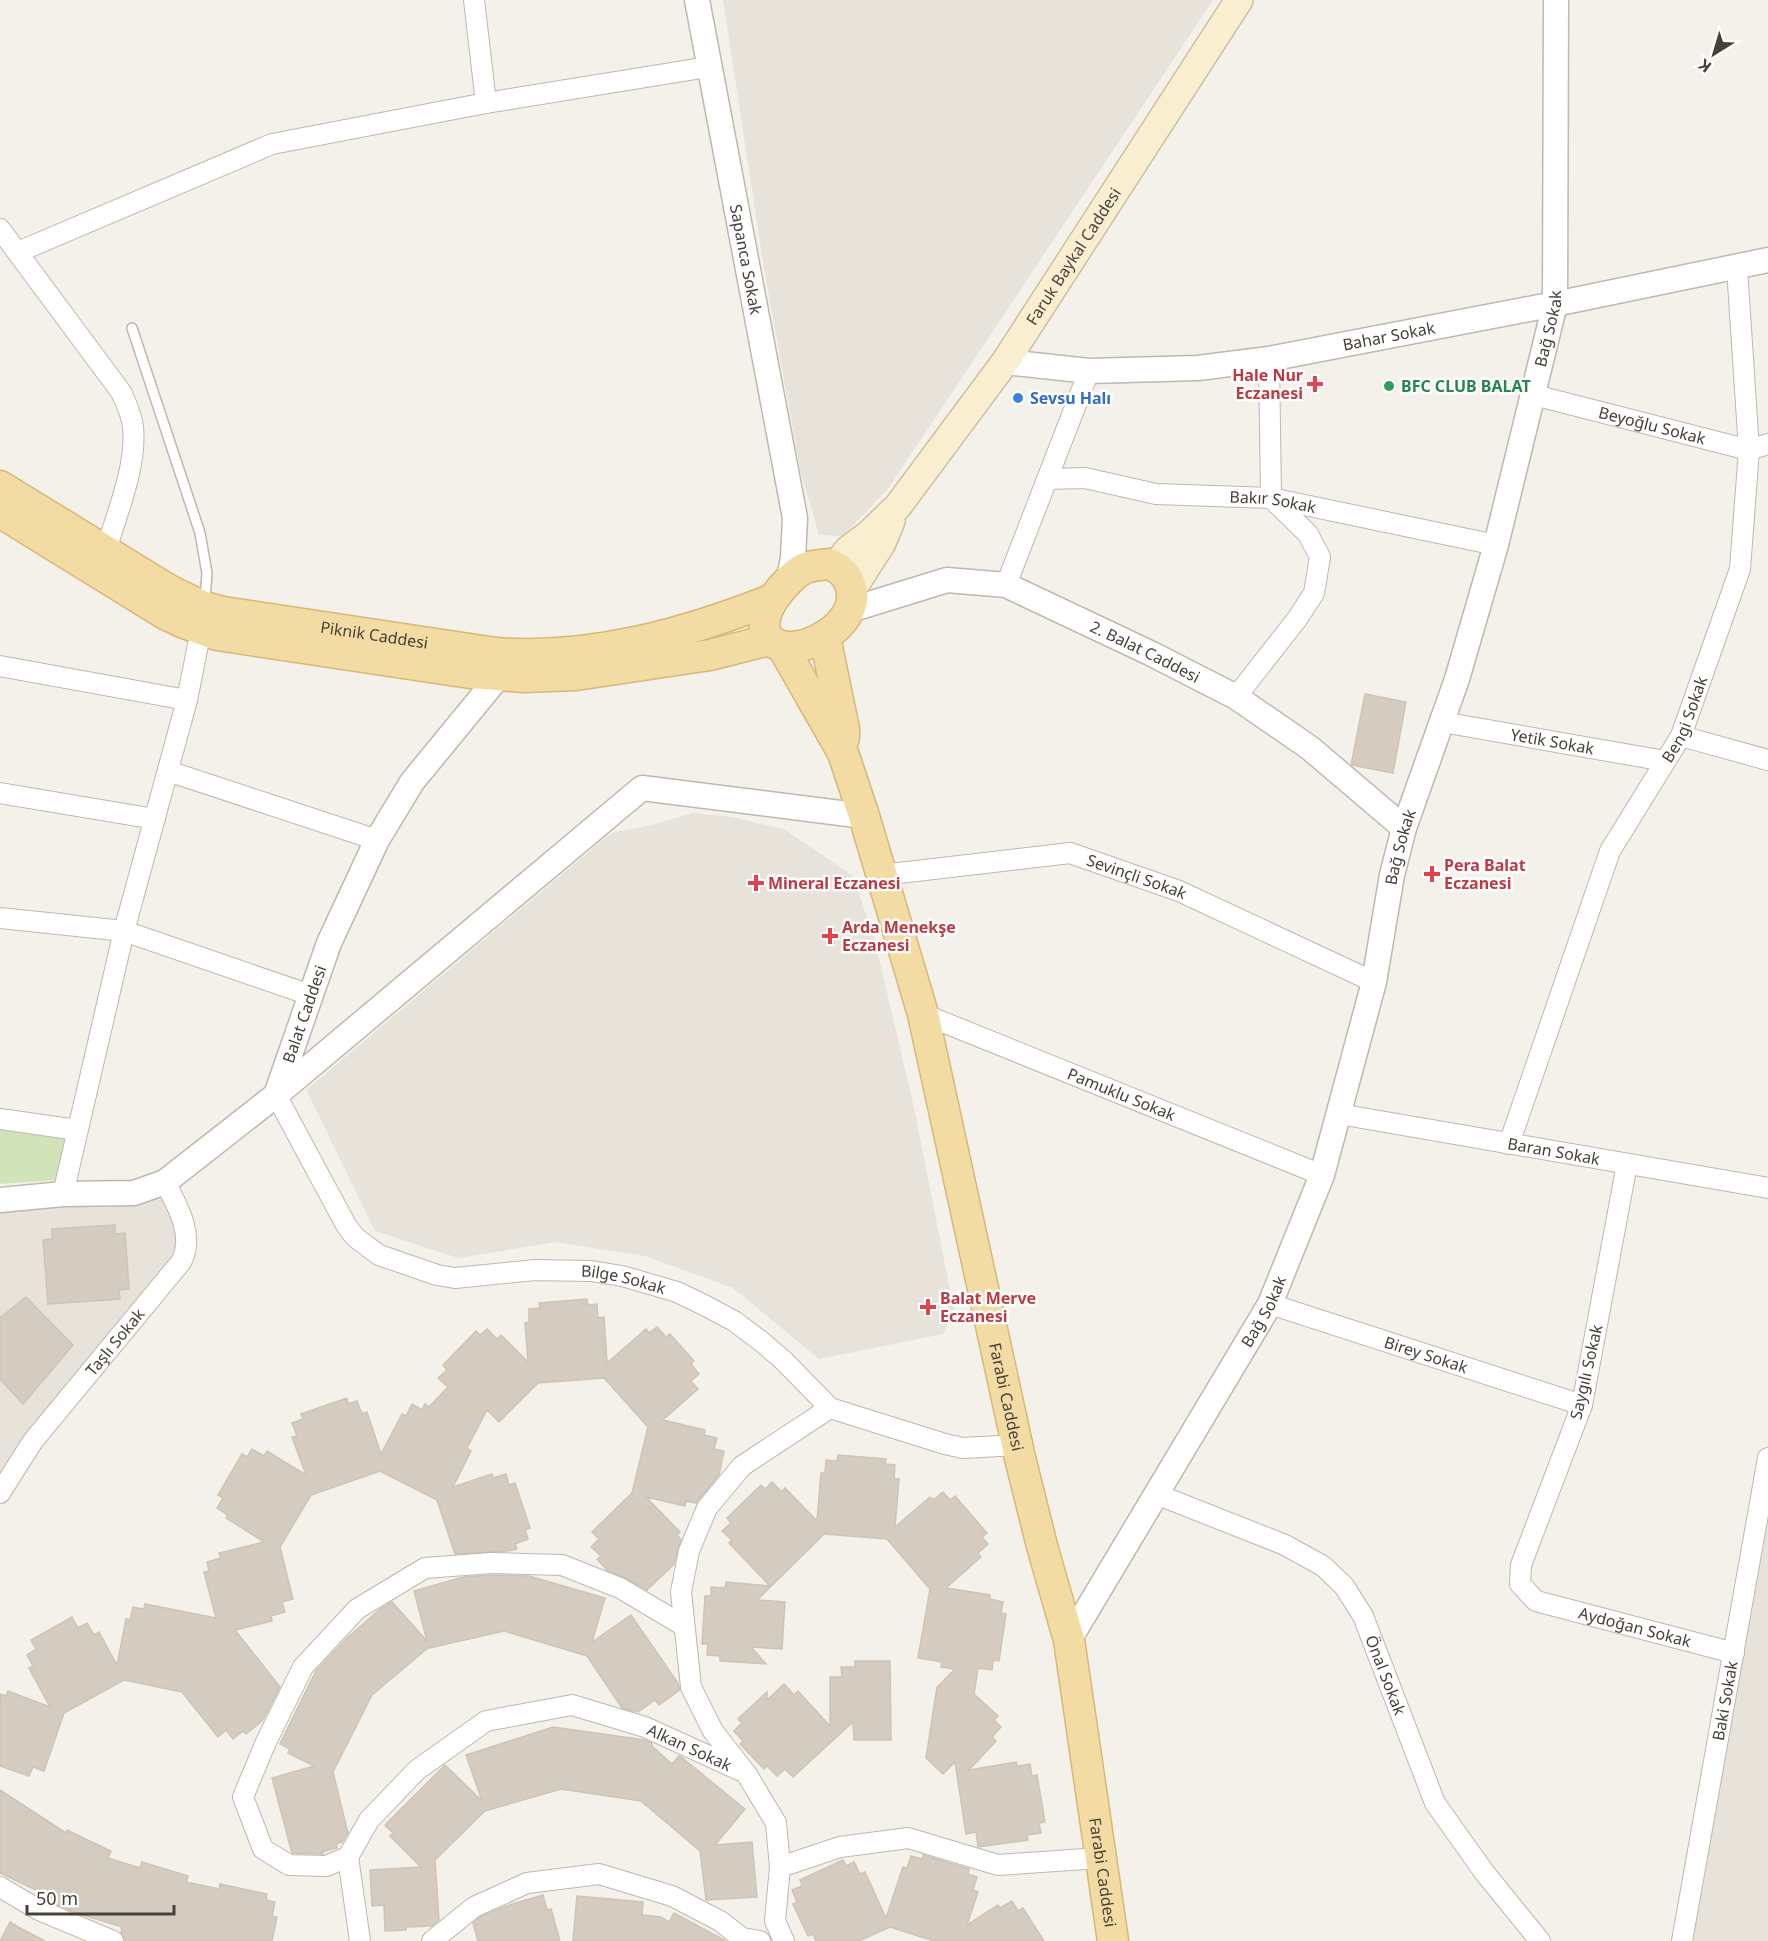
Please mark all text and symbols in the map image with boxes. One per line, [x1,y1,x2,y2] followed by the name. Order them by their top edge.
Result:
[1684,24,1744,84] north arrow
[1694,54,1716,78] text: K
[1021,183,1126,329] street label: Faruk Baykal Caddesi
[725,202,767,317] street label: Sapanca Sokak
[1529,290,1566,369] street label: Bağ Sokak
[1341,316,1437,356] street label: Bahar Sokak
[1232,364,1303,404] place label: Hale Nur Eczanesi
[1401,375,1531,397] place label: BFC CLUB BALAT
[1308,377,1322,391] marker: Hale Nur Eczanesi
[1382,379,1396,393] marker: BFC CLUB BALAT
[1030,387,1111,409] place label: Sevsu Halı
[1011,391,1025,405] marker: Sevsu Halı
[1596,401,1708,450] street label: Beyoğlu Sokak
[1229,486,1319,518] street label: Bakır Sokak
[1087,615,1204,688] street label: 2. Balat Caddesi
[319,616,430,654] street label: Piknik Caddesi
[1656,673,1712,767] street label: Bengi Sokak
[1509,723,1596,759] street label: Yetik Sokak
[1379,806,1421,887] street label: Bağ Sokak
[1084,849,1191,904] street label: Sevinçli Sokak
[1444,854,1526,894] place label: Pera Balat Eczanesi
[1425,867,1439,881] marker: Pera Balat Eczanesi
[768,872,901,894] place label: Mineral Eczanesi
[749,876,763,890] marker: Mineral Eczanesi
[842,916,956,956] place label: Arda Menekşe Eczanesi
[823,929,837,943] marker: Arda Menekşe Eczanesi
[277,962,331,1066] street label: Balat Caddesi
[1064,1062,1179,1126] street label: Pamuklu Sokak
[1506,1132,1602,1170] street label: Baran Sokak
[581,1260,669,1299] street label: Bilge Sokak
[1236,1272,1291,1351] street label: Bağ Sokak
[940,1287,1036,1327] place label: Balat Merve Eczanesi
[921,1300,935,1314] marker: Balat Merve Eczanesi
[80,1303,149,1380] street label: Taşlı Sokak
[1564,1322,1608,1422] street label: Saygılı Sokak
[1382,1331,1471,1378] street label: Birey Sokak
[984,1341,1029,1453] street label: Farabi Caddesi
[1576,1602,1694,1652] street label: Aydoğan Sokak
[1360,1632,1411,1719] street label: Önal Sokak
[1707,1659,1743,1742] street label: Baki Sokak
[644,1719,736,1776] street label: Alkan Sokak
[1084,1816,1122,1929] street label: Farabi Caddesi
[27,1878,174,1916] scale bar
[36,1886,78,1910] text: 50 m

